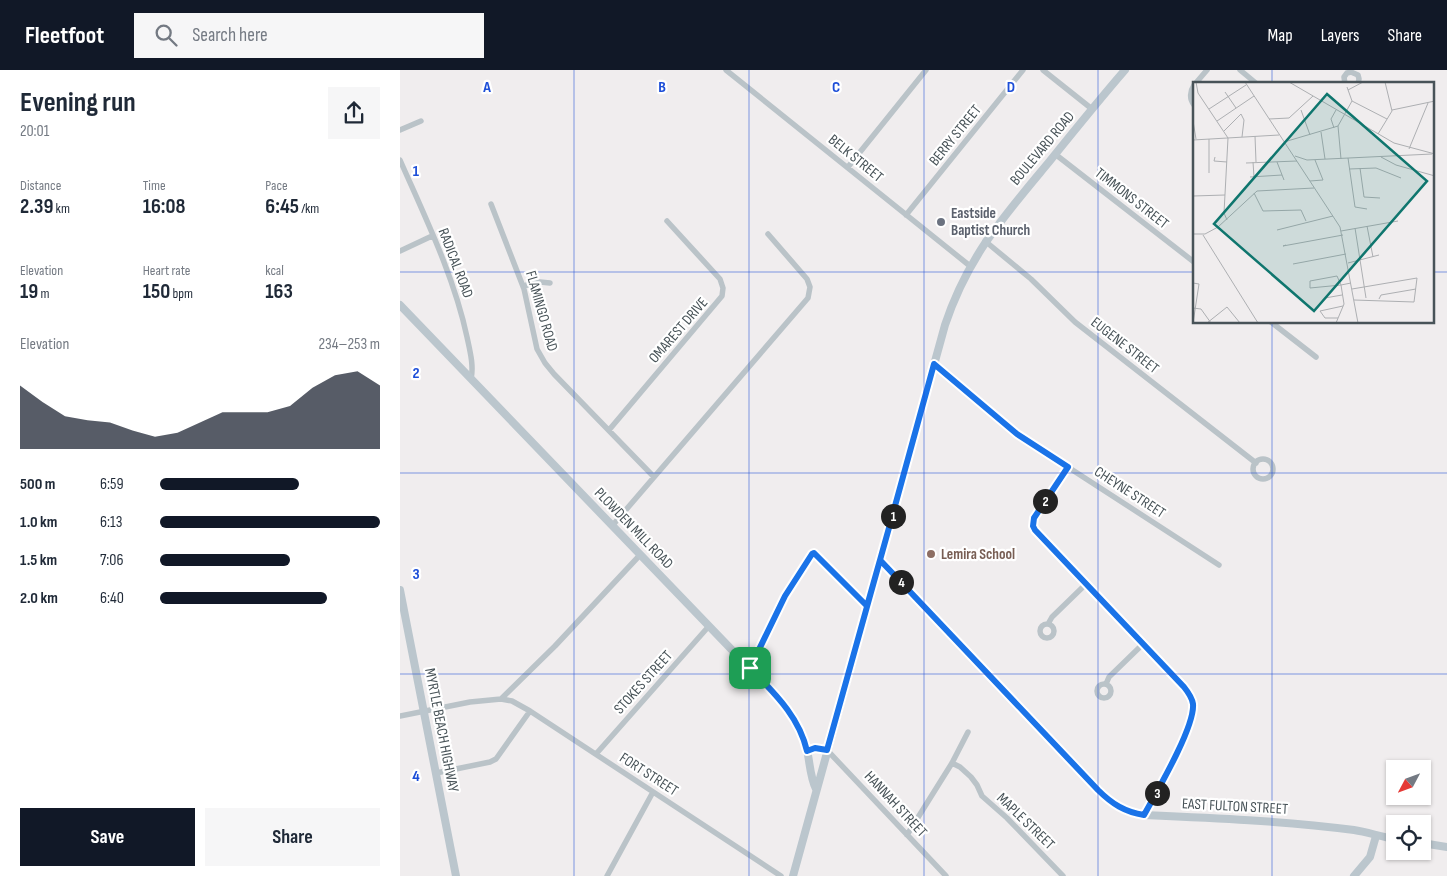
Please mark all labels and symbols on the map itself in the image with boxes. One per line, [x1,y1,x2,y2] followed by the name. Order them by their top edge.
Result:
[482,78,491,97] text: A
[658,78,666,97] text: B
[832,78,840,97] text: C
[1007,78,1015,97] text: D
[1193,82,1434,324] inset map
[925,101,986,170] street label: BERRY STREET
[1006,108,1079,189] street label: BOULEVARD ROAD
[824,130,887,186] street label: BELK STREET
[413,162,420,181] text: 1
[1091,164,1172,233] street label: TIMMONS STREET
[951,204,1030,240] place label: Eastside Baptist Church
[935,216,947,228] marker: Eastside Baptist Church
[434,226,478,301] street label: RADICAL ROAD
[521,269,562,354] street label: FLAMINGO ROAD
[645,294,712,367] street label: OMAREST DRIVE
[1087,313,1163,378] street label: EUGENE STREET
[412,364,420,383] text: 2
[1090,462,1169,523] street label: CHEYNE STREET
[590,484,677,573] street label: PLOWDEN MILL ROAD
[1032,488,1058,514] pin: 2
[880,504,906,528] pin: 1
[941,545,1015,564] place label: Lemira School
[925,548,937,560] marker: Lemira School
[412,565,420,584] text: 3
[888,570,914,594] pin: 4
[610,647,677,718] street label: STOKES STREET
[729,647,771,689] pin
[420,667,463,794] street label: MYRTLE BEACH HIGHWAY
[616,748,682,800] street label: FORT STREET
[1386,760,1431,805] north arrow
[412,767,420,786] text: 4
[860,767,931,841] street label: HANNAH STREET
[1144,780,1170,806] pin: 3
[993,789,1059,854] street label: MAPLE STREET
[1181,794,1288,819] street label: EAST FULTON STREET

